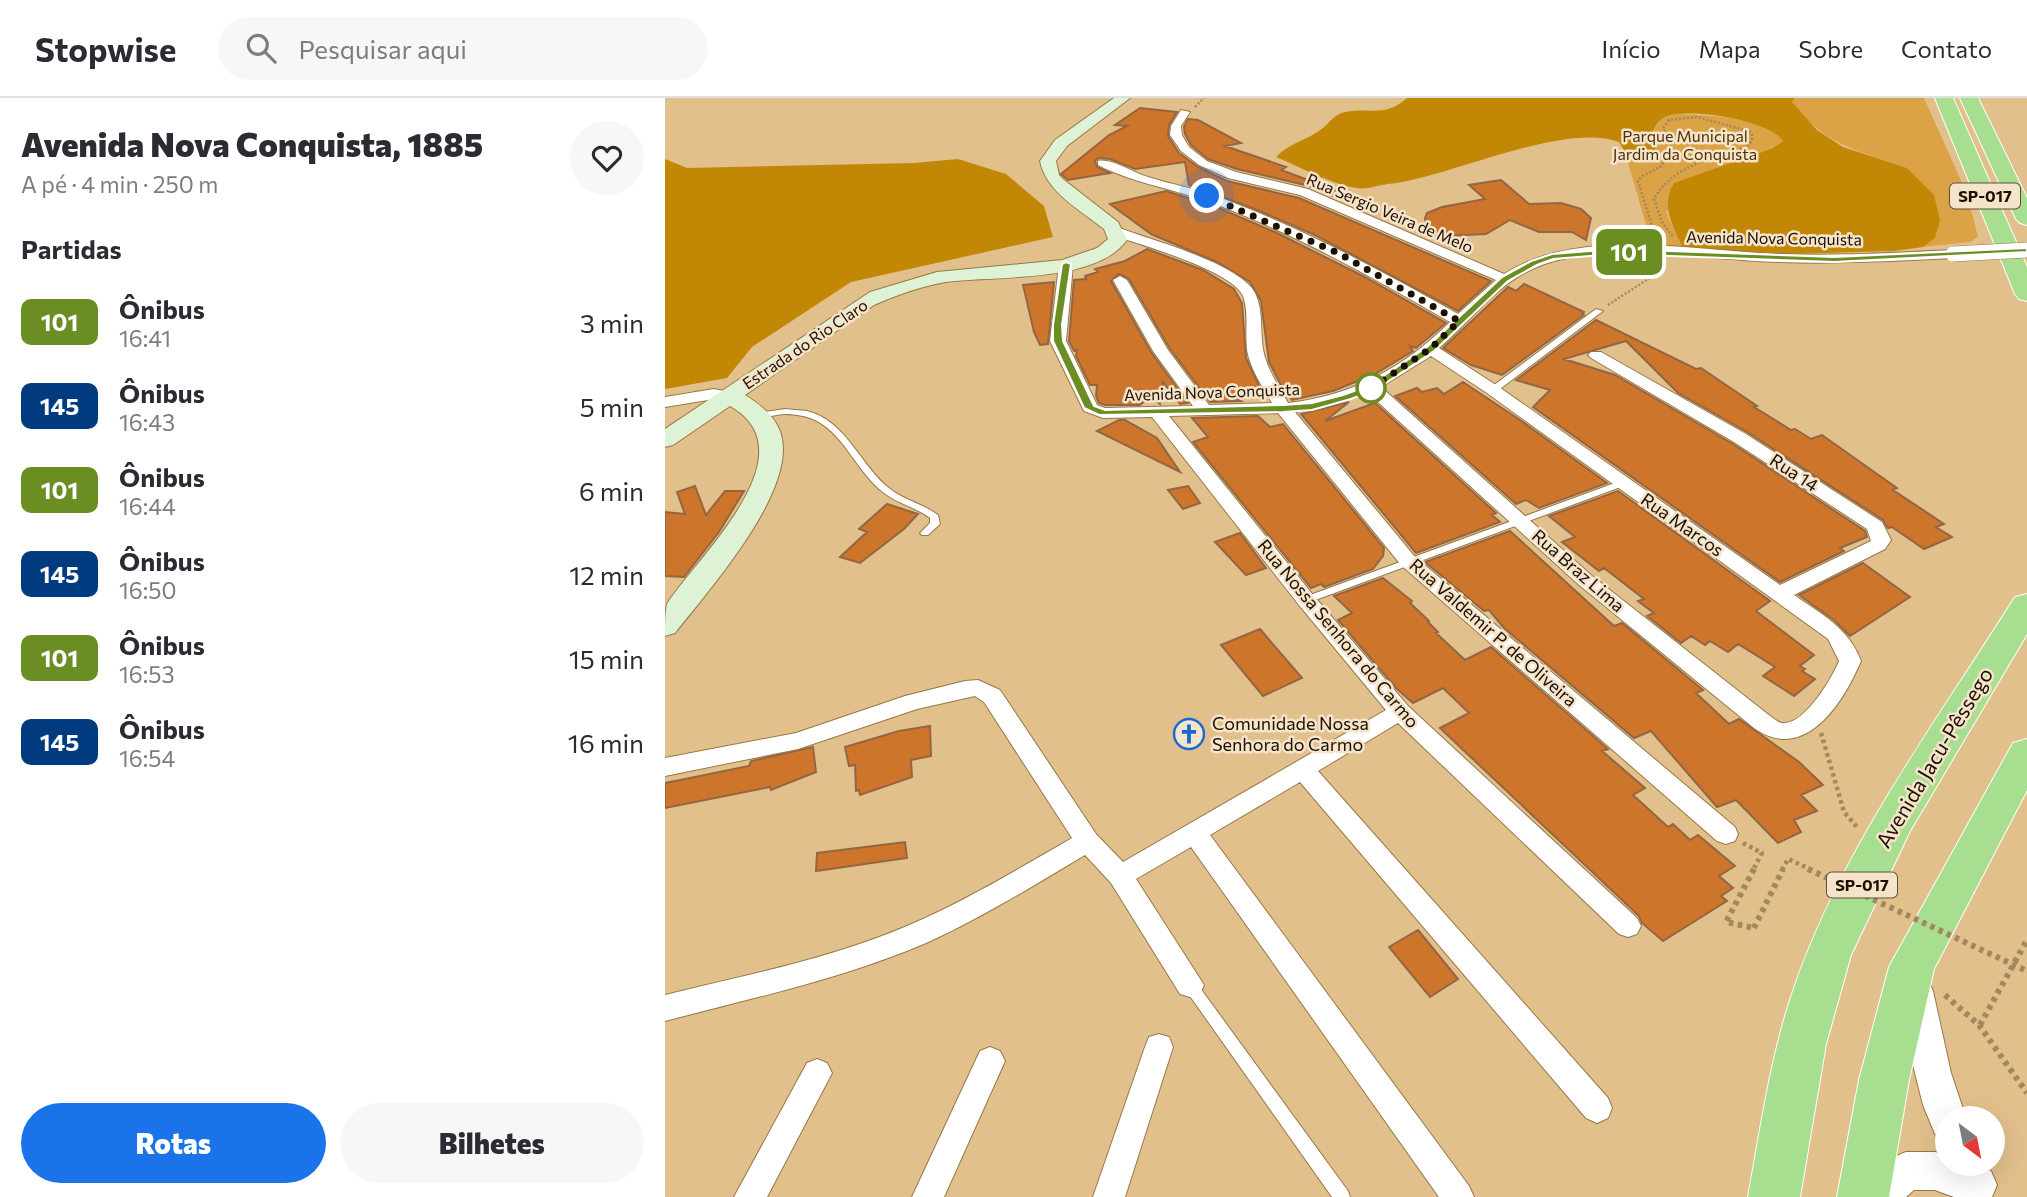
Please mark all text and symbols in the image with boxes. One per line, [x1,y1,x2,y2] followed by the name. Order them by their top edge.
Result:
[218,17,708,80] search box
[35,28,176,69] text: Stopwise
[242,29,280,67] icon: search
[298,33,467,64] text: Pesquisar aqui
[1602,34,1661,63] text: Início
[1699,34,1761,63] text: Mapa
[1799,34,1863,63] text: Sobre
[1901,34,1992,63] text: Contato
[570,121,644,195] button: heart
[21,123,483,164] text: Avenida Nova Conquista, 1885
[1613,126,1757,163] park label: Parque Municipal Jardim da Conquista
[1304,169,1476,256] street label: Rua Sergio Veira de Melo
[21,170,218,198] text: A pé · 4 min · 250 m
[1189,178,1224,213] your location
[1950,184,2020,208] road number: SP-017
[1686,226,1862,249] street label: Avenida Nova Conquista
[1589,229,1669,275] line badge: 101
[21,233,122,264] text: Partidas
[1610,237,1648,266] text: 101
[119,293,205,324] text: Ônibus
[739,295,871,393] street label: Estrada do Rio Claro
[41,307,78,336] text: 101
[580,307,644,338] text: 3 min
[119,324,171,352] text: 16:41
[1356,373,1386,403] unlabelled marker
[119,377,205,408] text: Ônibus
[1124,379,1300,404] street label: Avenida Nova Conquista
[40,391,79,420] text: 145
[580,391,644,422] text: 5 min
[119,408,175,436] text: 16:43
[1766,448,1823,496] street label: Rua 14
[119,461,205,492] text: Ônibus
[41,475,78,504] text: 101
[579,475,644,506] text: 6 min
[1637,488,1728,561] street label: Rua Marcos
[119,492,176,520] text: 16:44
[1528,524,1629,616] street label: Rua Braz Lima
[1253,535,1424,732] street label: Rua Nossa Senhora do Carmo
[119,545,205,576] text: Ônibus
[1405,553,1582,711] street label: Rua Valdemir P. de Oliveira
[40,559,79,588] text: 145
[569,559,644,590] text: 12 min
[119,576,176,604] text: 16:50
[119,629,205,660] text: Ônibus
[41,643,78,672] text: 101
[569,643,644,674] text: 15 min
[119,660,175,688] text: 16:53
[1870,663,1997,852] street label: Avenida Jacu-Pêssego
[1212,712,1369,755] place label: Comunidade Nossa Senhora do Carmo
[119,713,205,744] text: Ônibus
[1172,717,1206,751] church icon: Comunidade Nossa Senhora do Carmo
[40,727,79,756] text: 145
[568,727,644,758] text: 16 min
[119,744,175,772] text: 16:54
[1827,872,1897,898] road number: SP-017
[21,1103,326,1183] button: Rotas
[340,1103,644,1183] button: Bilhetes
[1935,1106,2005,1176] north arrow
[1935,1106,2005,1176] map controls

